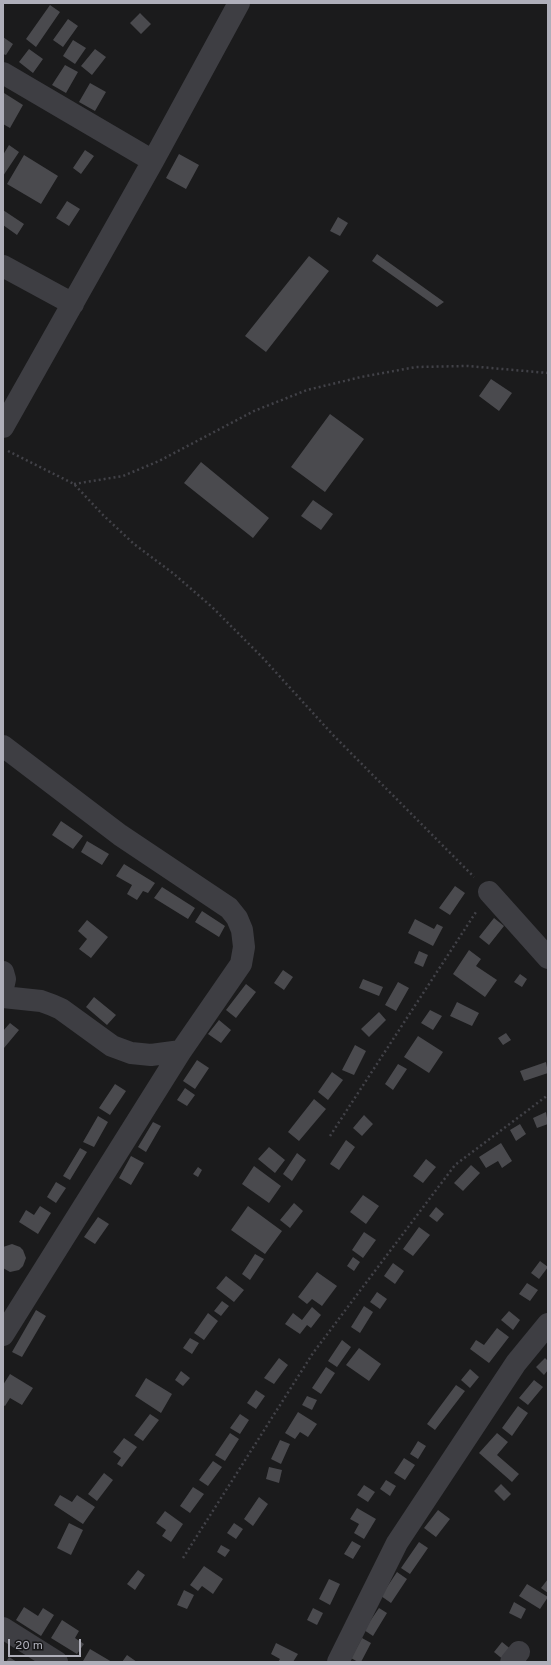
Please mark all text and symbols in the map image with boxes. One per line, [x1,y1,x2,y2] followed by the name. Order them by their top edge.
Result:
[10,1631,83,1657] scale bar
[15,1638,43,1654] text: 20 m

